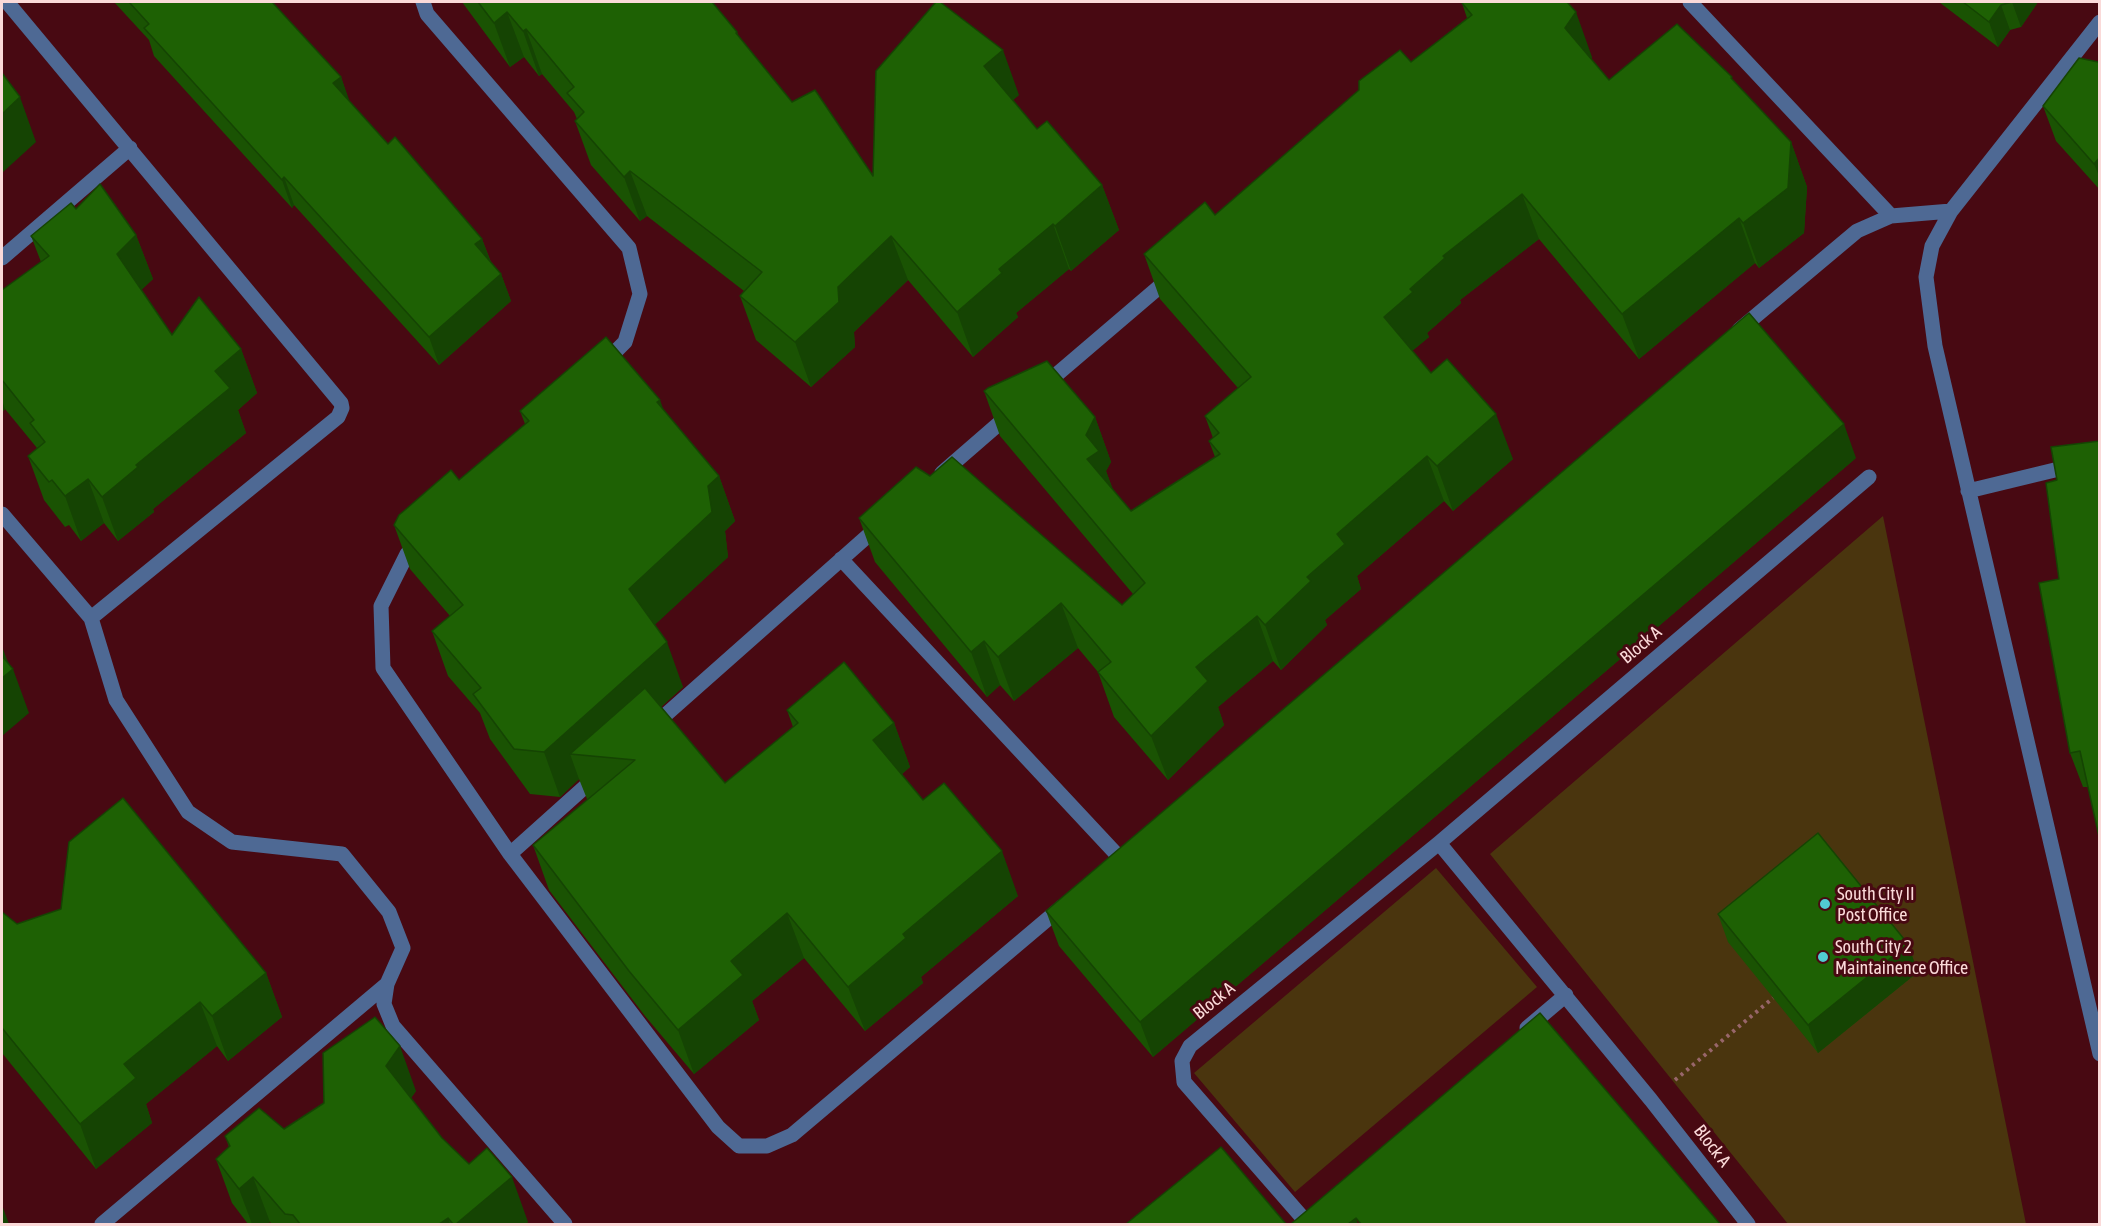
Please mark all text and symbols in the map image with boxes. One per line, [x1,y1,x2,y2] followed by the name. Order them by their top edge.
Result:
[1616,621,1666,669] street label: Block A
[1837,883,1915,926] place label: South City II Post Office
[1818,897,1832,911] marker: South City II Post Office
[1835,936,1968,978] place label: South City 2 Maintainence Office
[1816,950,1830,964] marker: South City 2 Maintainence Office
[1189,978,1239,1024] street label: Block A
[1689,1121,1735,1171] street label: Block A

